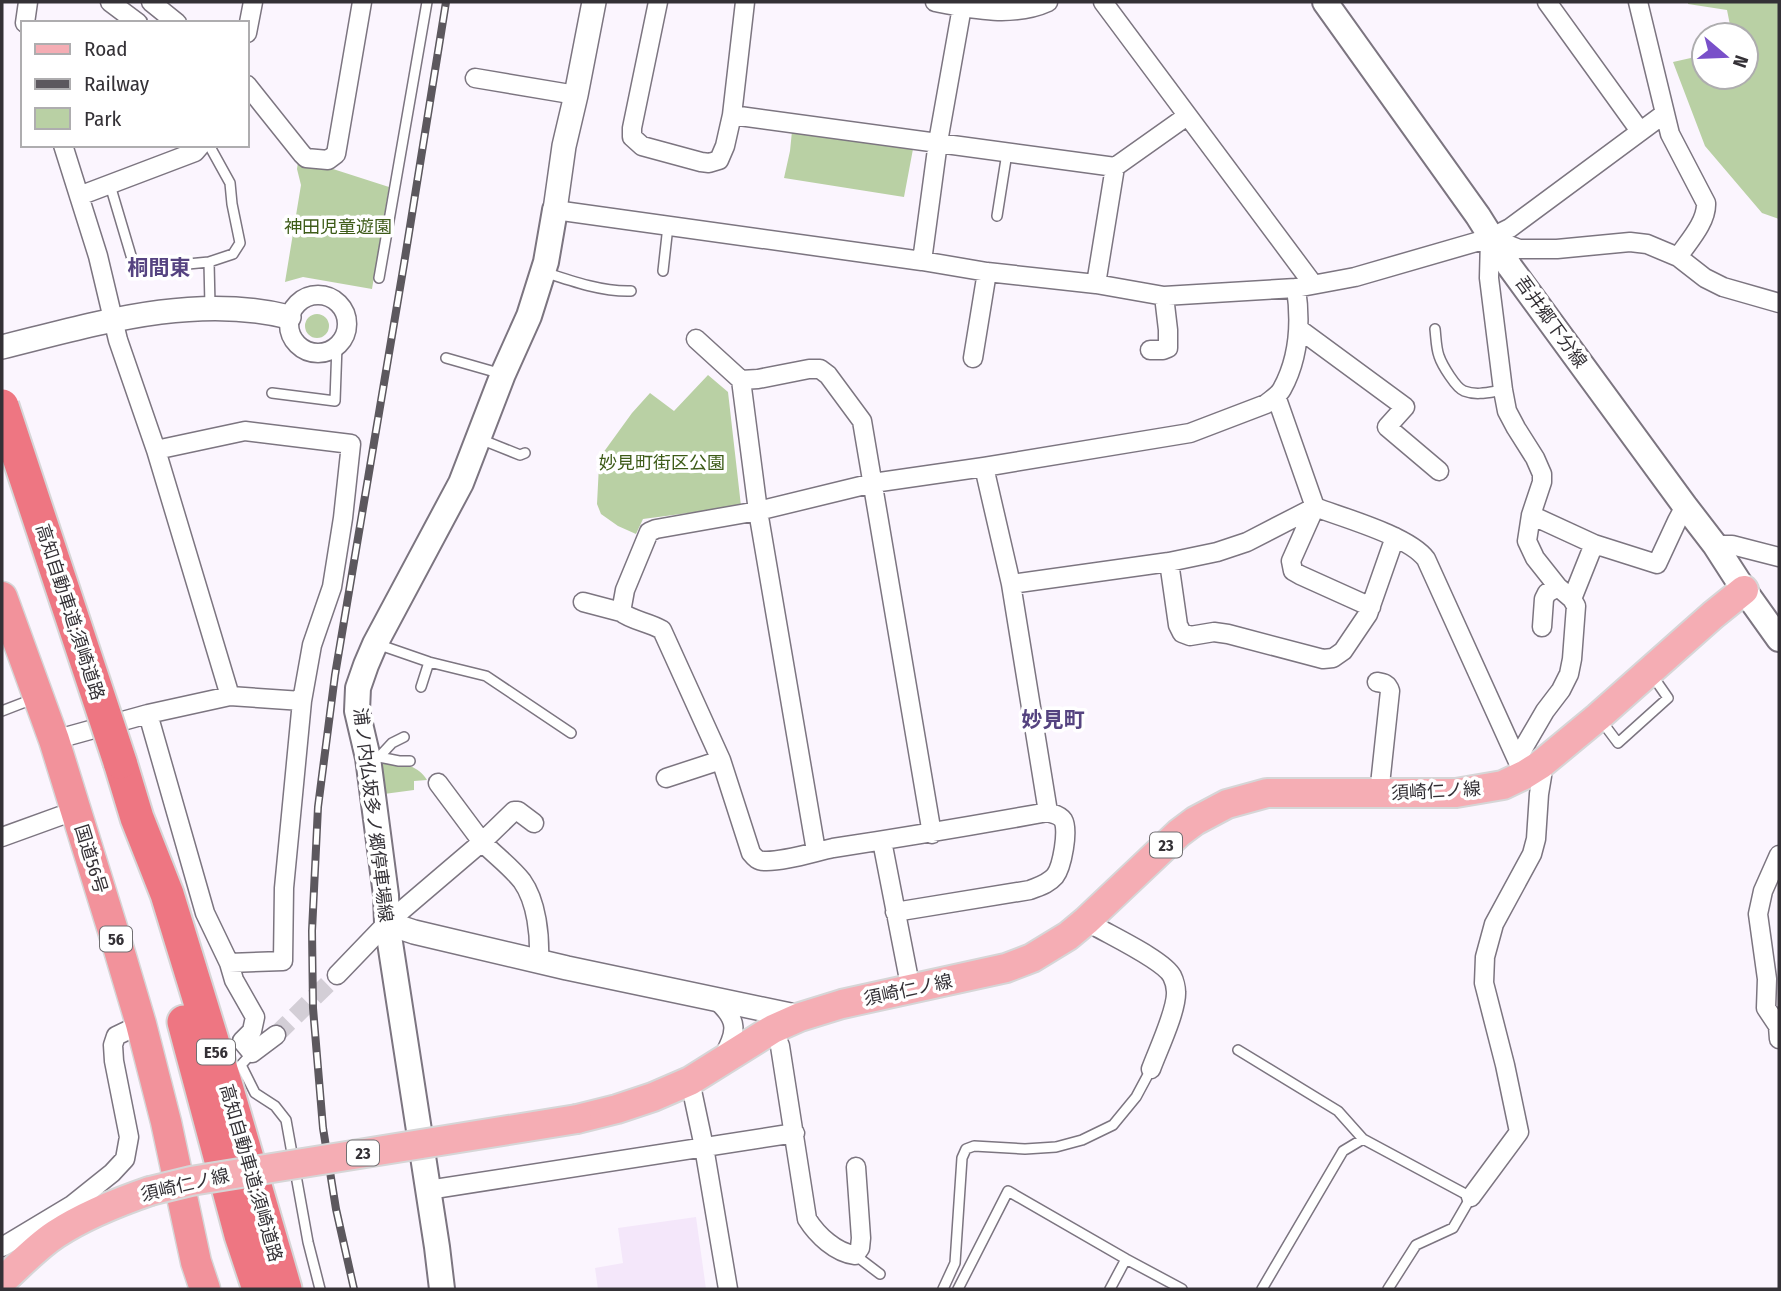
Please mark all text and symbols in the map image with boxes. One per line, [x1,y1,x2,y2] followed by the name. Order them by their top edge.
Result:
[21,21,248,147] legend
[1690,21,1760,91] north arrow
[84,36,128,62] text: Road
[1728,52,1753,71] text: N
[84,71,150,97] text: Railway
[84,106,122,132] text: Park
[284,216,392,238] park label: 神田児童遊園
[128,255,191,281] district label: 桐間東
[1510,272,1592,372] street label: 吾井郷下分線
[599,452,725,474] park label: 妙見町街区公園
[31,521,109,703] street label: 高知自動車道;須崎道路
[349,706,397,924] street label: 浦ノ内仏坂多ノ郷停車場線
[1022,707,1085,733] district label: 妙見町
[1390,778,1482,804] street label: 須崎仁ノ線
[70,822,112,896] street label: 国道56号
[1150,832,1182,858] road number: 23
[100,926,132,951] road number: 56
[862,970,954,1010] street label: 須崎仁ノ線
[197,1040,235,1064] road number: E56
[215,1082,287,1264] street label: 高知自動車道;須崎道路
[347,1140,379,1166] road number: 23
[139,1164,231,1206] street label: 須崎仁ノ線

